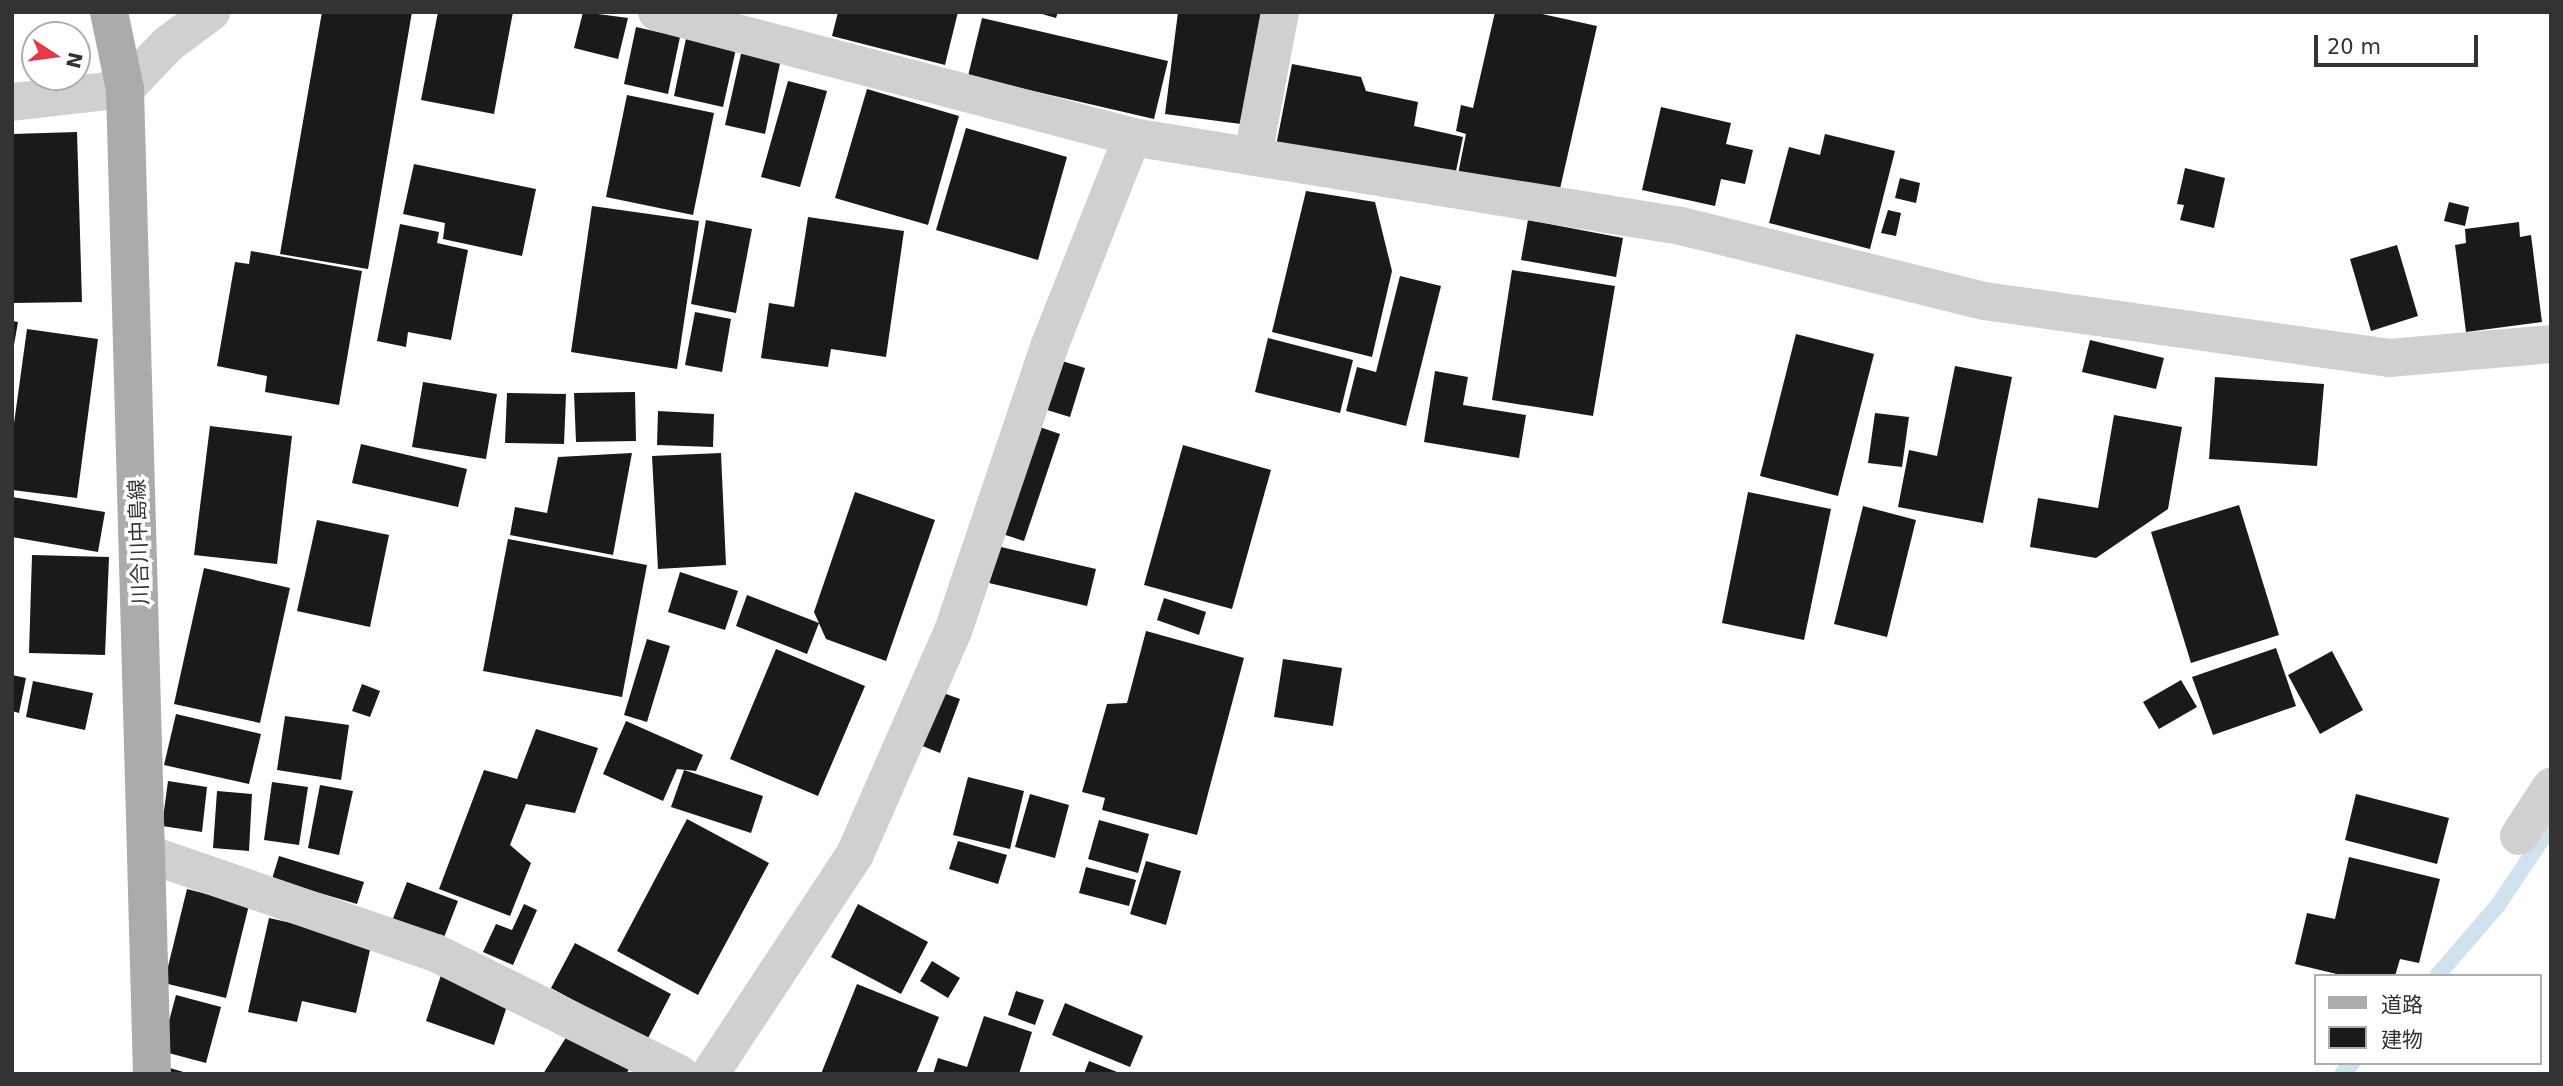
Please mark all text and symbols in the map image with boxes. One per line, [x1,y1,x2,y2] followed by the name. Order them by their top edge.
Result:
[21,21,91,91] north arrow
[2318,21,2482,65] scale bar
[2327,35,2381,59] text: 20 m
[62,50,87,70] text: N
[124,479,154,605] street label: 川合川中島線
[2314,974,2542,1065] legend
[2381,993,2423,1017] text: 道路
[2381,1028,2423,1052] text: 建物

